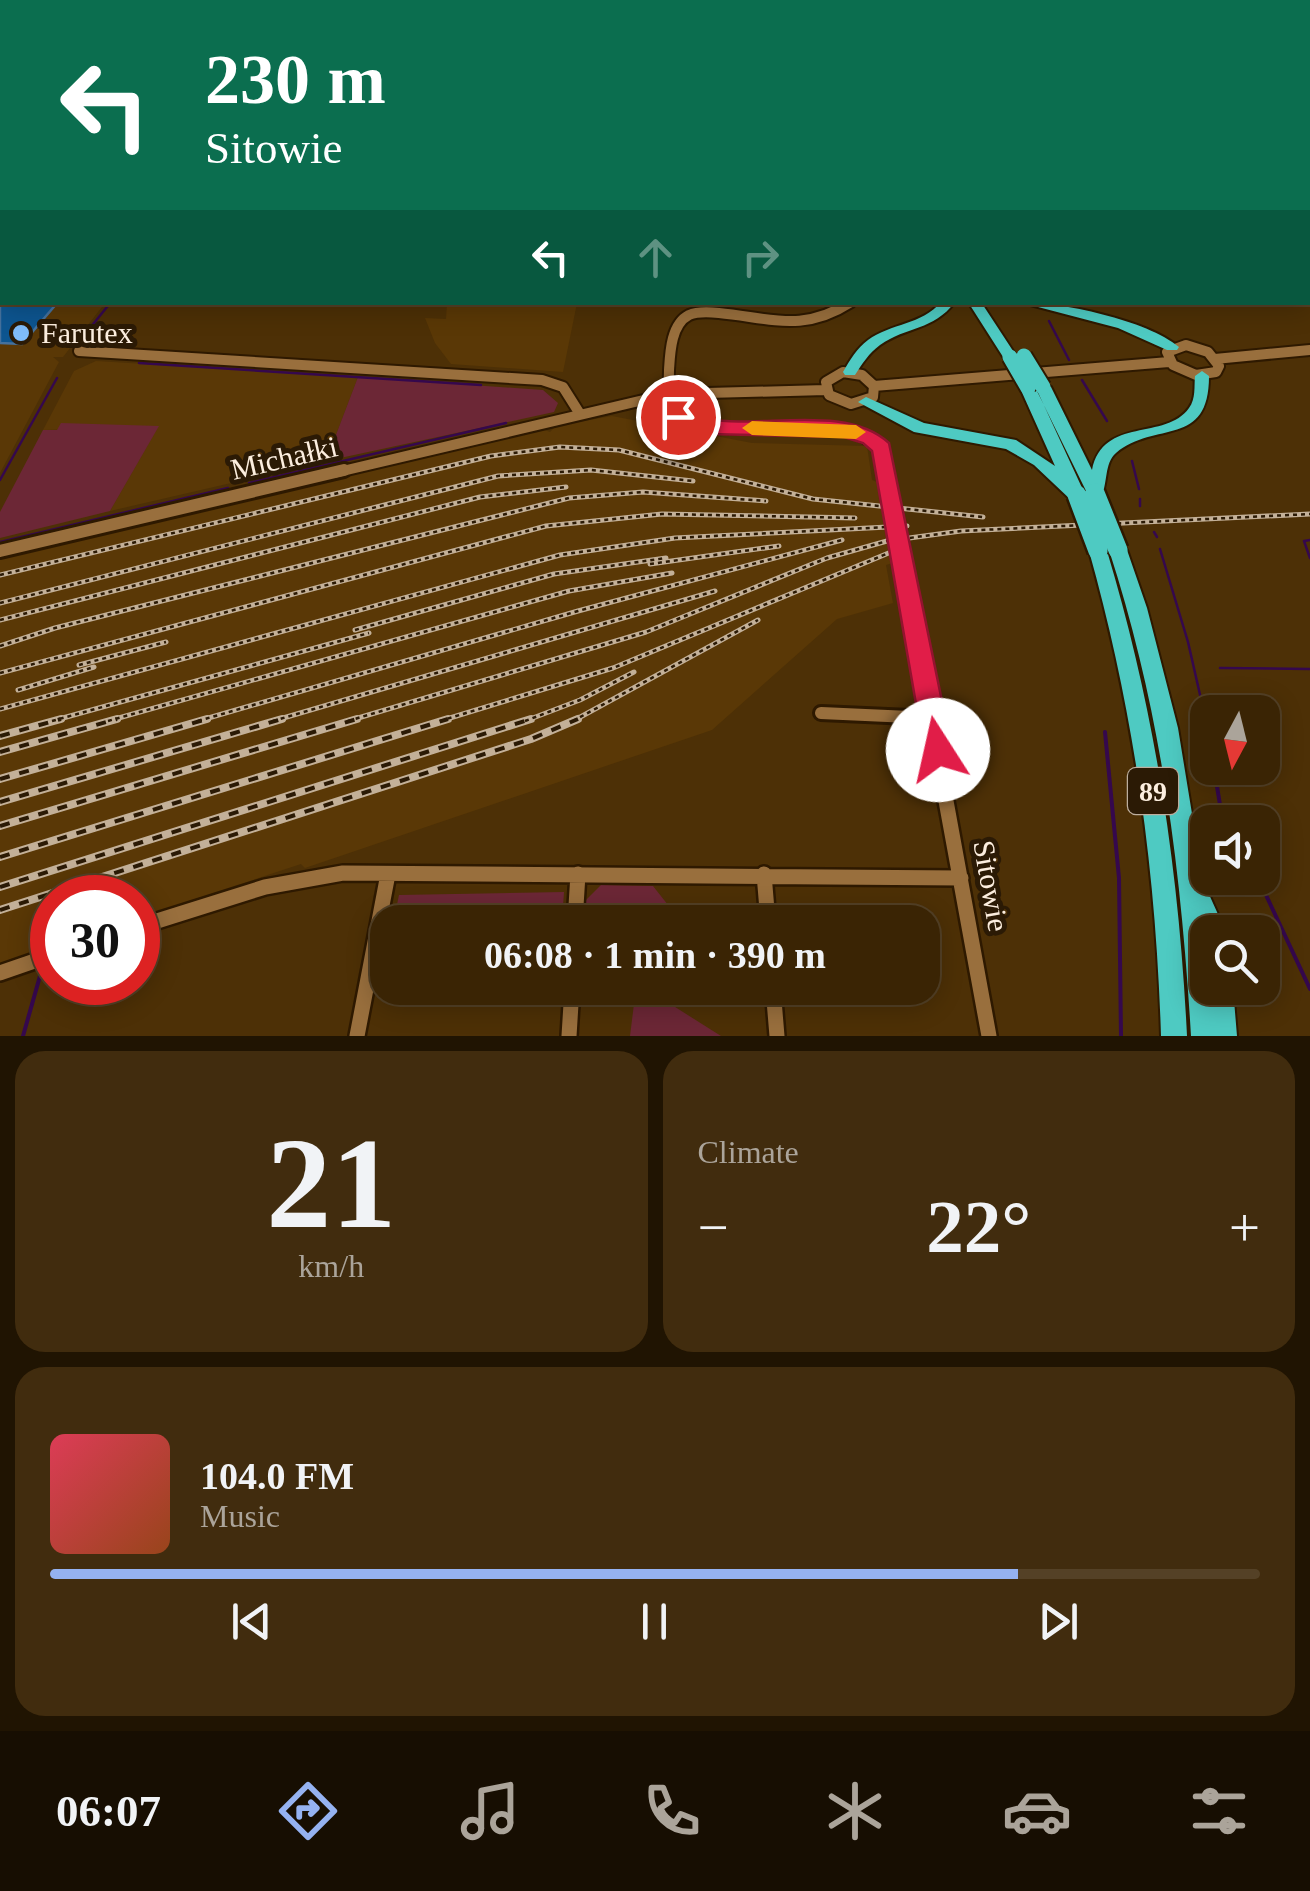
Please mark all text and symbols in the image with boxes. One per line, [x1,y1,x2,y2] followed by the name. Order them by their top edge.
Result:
[40,40,170,170] icon: left
[205,41,386,118] text: 230 m
[205,123,343,173] text: Sitowie
[523,230,578,285] icon: left
[628,230,683,285] icon: ahead
[733,230,788,285] icon: right
[41,316,133,349] place label: Farutex
[10,322,32,344] marker: Farutex
[636,375,721,460] pin
[651,390,706,445] icon: arrive
[227,429,340,486] street label: Michałki
[1190,695,1280,785] north arrow
[1190,695,1280,1005] map controls
[886,698,990,802] position arrow
[1128,768,1178,814] road number: 89
[1190,805,1280,895] button: sound
[967,838,1016,934] street label: Sitowie
[30,875,160,1005] speed limit sign: 30
[1190,915,1280,1005] button: search
[484,934,826,976] text: 06:08 · 1 min · 390 m
[266,1111,396,1255] text: 21
[698,1134,799,1170] text: Climate
[926,1185,1031,1268] text: 22°
[698,1197,729,1258] text: −
[1229,1197,1260,1258] text: +
[298,1248,364,1284] text: km/h
[200,1455,354,1497] text: 104.0 FM
[200,1498,280,1534] text: Music
[224,1594,279,1649] icon: previous
[627,1594,682,1649] icon: pause
[1031,1594,1086,1649] icon: next
[273,1776,343,1846] icon: directions
[455,1776,525,1846] icon: music
[637,1776,707,1846] icon: phone
[820,1776,890,1846] icon: climate
[1002,1776,1072,1846] icon: car
[1184,1776,1254,1846] icon: filters
[56,1786,161,1836] text: 06:07

